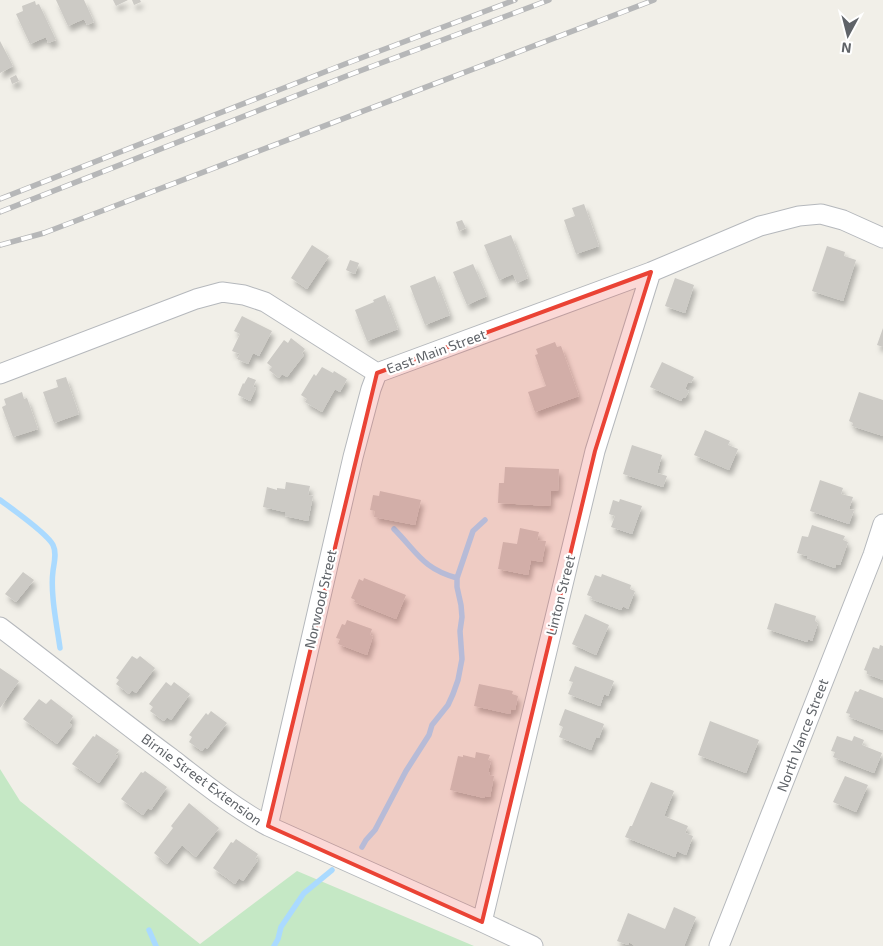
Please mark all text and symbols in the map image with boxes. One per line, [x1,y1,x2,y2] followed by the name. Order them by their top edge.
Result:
[823,10,873,60] north arrow
[840,39,852,57] text: N
[384,325,488,377] street label: East Main Street
[300,548,340,650] street label: Norwood Street
[542,553,578,637] street label: Linton Street
[773,676,831,794] street label: North Vance Street
[138,730,266,828] street label: Birnie Street Extension

